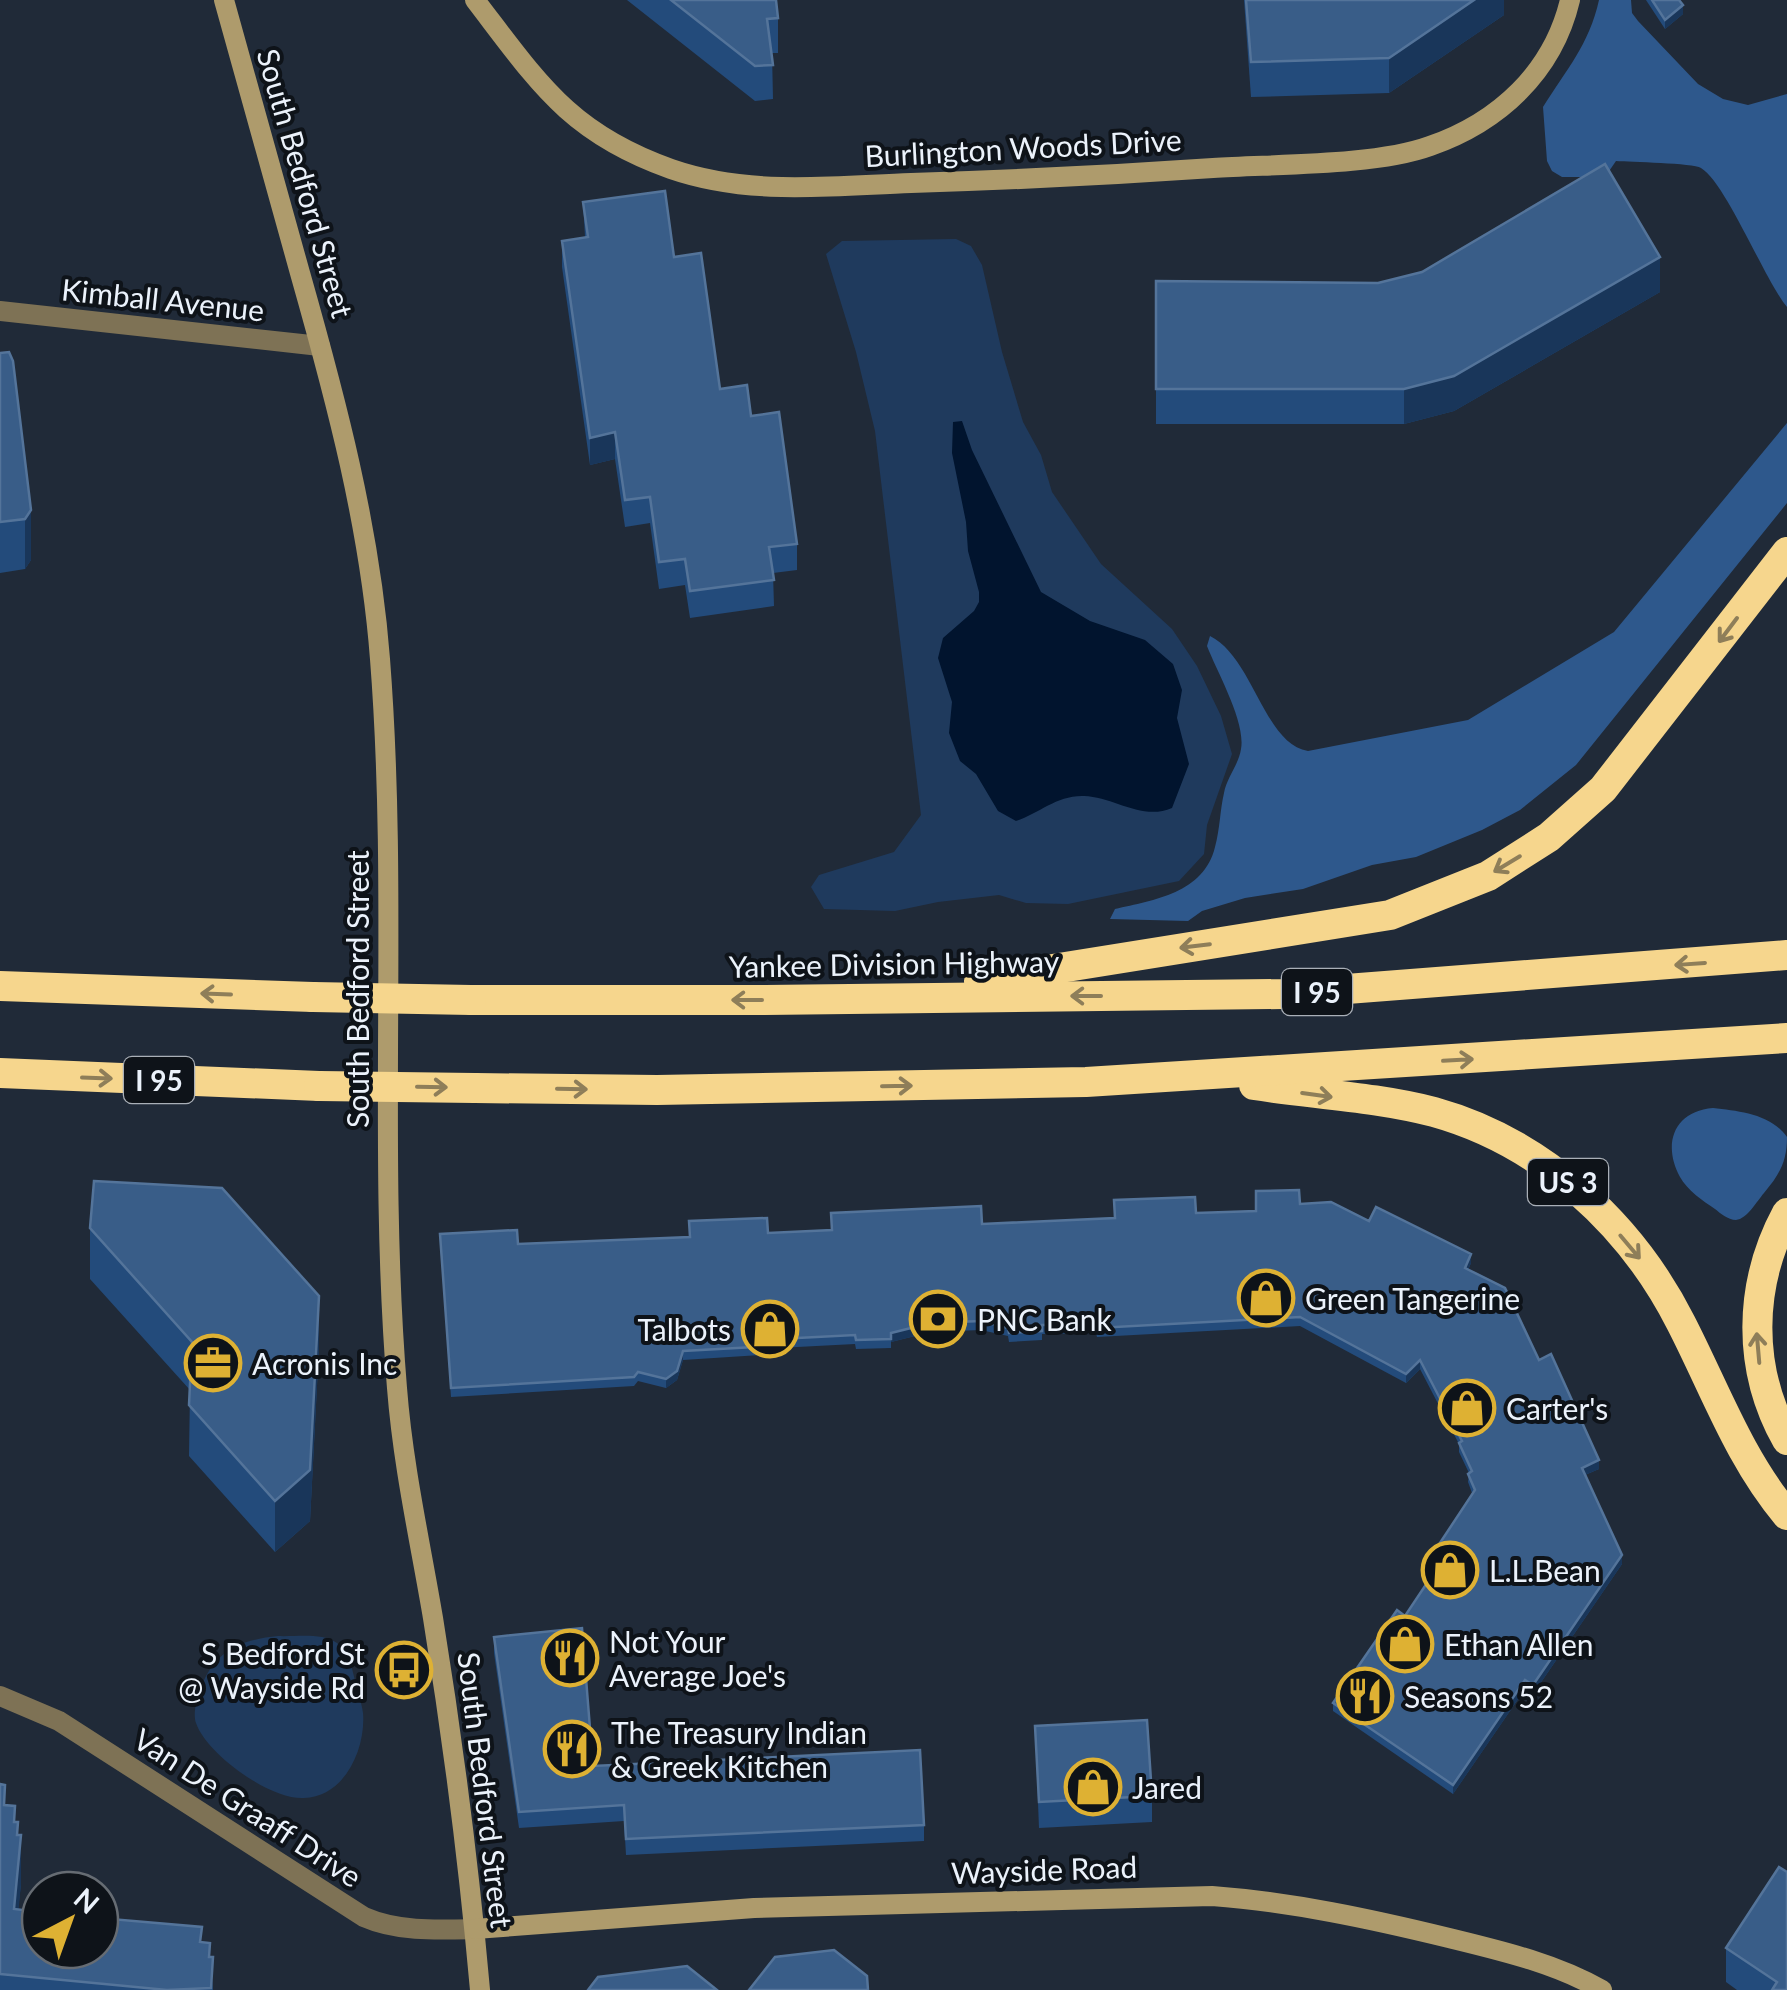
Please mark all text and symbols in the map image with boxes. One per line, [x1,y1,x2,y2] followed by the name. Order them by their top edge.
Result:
[250,45,362,322] street label: South Bedford Street
[864,121,1182,173] street label: Burlington Woods Drive
[60,270,266,328] street label: Kimball Avenue
[1717,616,1738,643] one-way arrow
[339,850,375,1128] street label: South Bedford Street
[1493,854,1522,875] one-way arrow
[1180,937,1212,956] one-way arrow
[729,942,1060,984] street label: Yankee Division Highway
[1674,955,1706,974] one-way arrow
[1282,969,1352,1015] road number: I 95
[200,984,232,1003] one-way arrow
[1071,986,1104,1006] one-way arrow
[732,990,764,1010] one-way arrow
[1442,1050,1474,1069] one-way arrow
[124,1057,194,1103] road number: I 95
[81,1068,113,1087] one-way arrow
[881,1076,913,1095] one-way arrow
[414,1078,447,1096] one-way arrow
[556,1080,588,1098] one-way arrow
[1301,1086,1333,1104] one-way arrow
[1528,1159,1608,1205] road number: US 3
[1619,1233,1641,1259] one-way arrow
[1236,1268,1296,1328] shop icon: Green Tangerine
[1305,1280,1520,1316] place label: Green Tangerine
[908,1289,968,1349] bank icon: PNC Bank
[740,1299,800,1359] shop icon: Talbots
[977,1301,1112,1337] place label: PNC Bank
[637,1311,731,1347] place label: Talbots
[1749,1332,1768,1364] one-way arrow
[183,1333,243,1393] office icon: Acronis Inc
[252,1345,397,1381] place label: Acronis Inc
[1437,1378,1497,1438] shop icon: Carter's
[1506,1390,1608,1426] place label: Carter's
[1420,1540,1480,1600] shop icon: L.L.Bean
[1489,1552,1601,1588] place label: L.L.Bean
[1375,1614,1435,1674] shop icon: Ethan Allen
[609,1623,786,1693] place label: Not Your Average Joe's
[1444,1626,1593,1662] place label: Ethan Allen
[540,1628,600,1688] restaurant icon: Not Your Average Joe's
[178,1635,365,1705] place label: S Bedford St @ Wayside Rd
[374,1640,434,1700] bus stop icon: S Bedford St @ Wayside Rd
[451,1650,521,1930] street label: South Bedford Street
[1335,1666,1395,1726] restaurant icon: Seasons 52
[1404,1678,1553,1714] place label: Seasons 52
[611,1714,867,1784] place label: The Treasury Indian & Greek Kitchen
[542,1719,602,1779] restaurant icon: The Treasury Indian & Greek Kitchen
[127,1720,369,1894] street label: Van De Graaff Drive
[1063,1757,1123,1817] shop icon: Jared
[1132,1769,1202,1805] place label: Jared
[950,1848,1138,1890] street label: Wayside Road
[20,1870,120,1970] north arrow
[68,1880,106,1920] text: N

